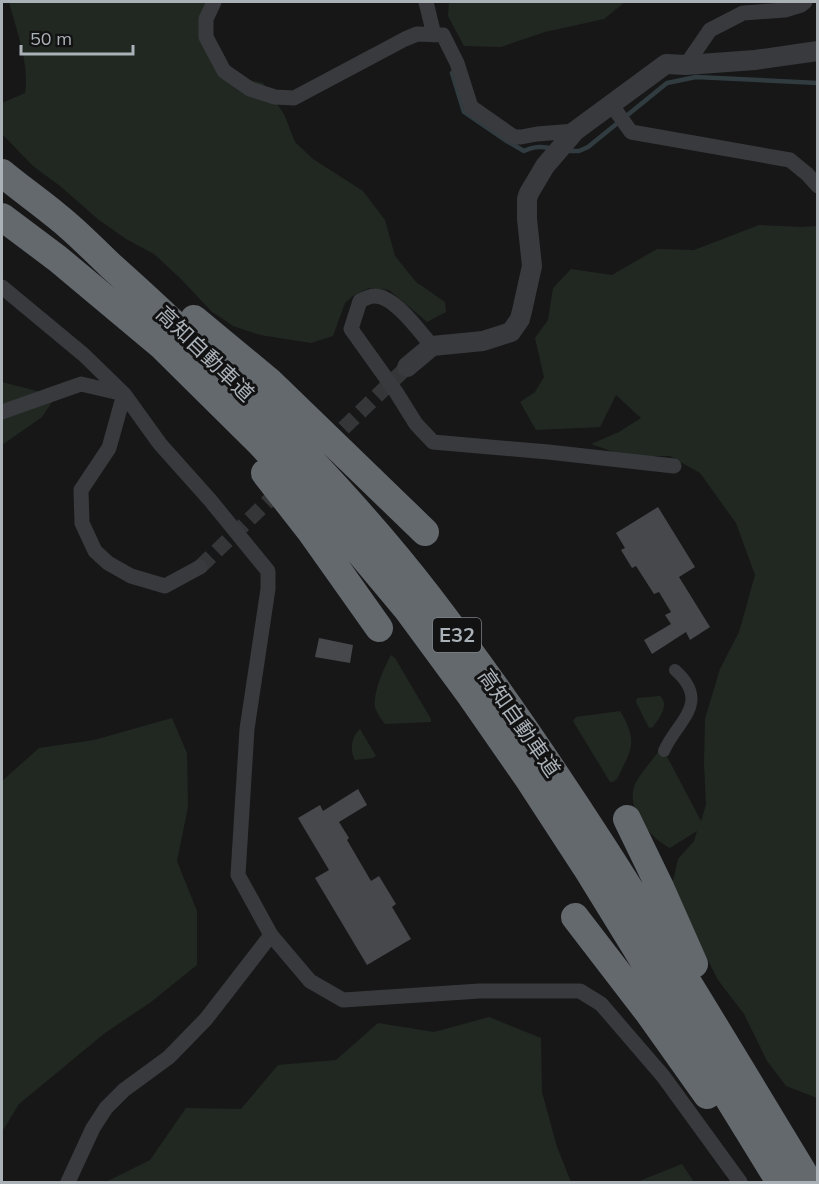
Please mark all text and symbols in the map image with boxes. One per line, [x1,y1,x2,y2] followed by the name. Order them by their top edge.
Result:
[21,18,134,56] scale bar
[30,27,72,50] text: 50 m
[151,300,260,406] street label: 高知自動車道
[433,618,481,652] road number: E32
[473,663,567,781] street label: 高知自動車道

